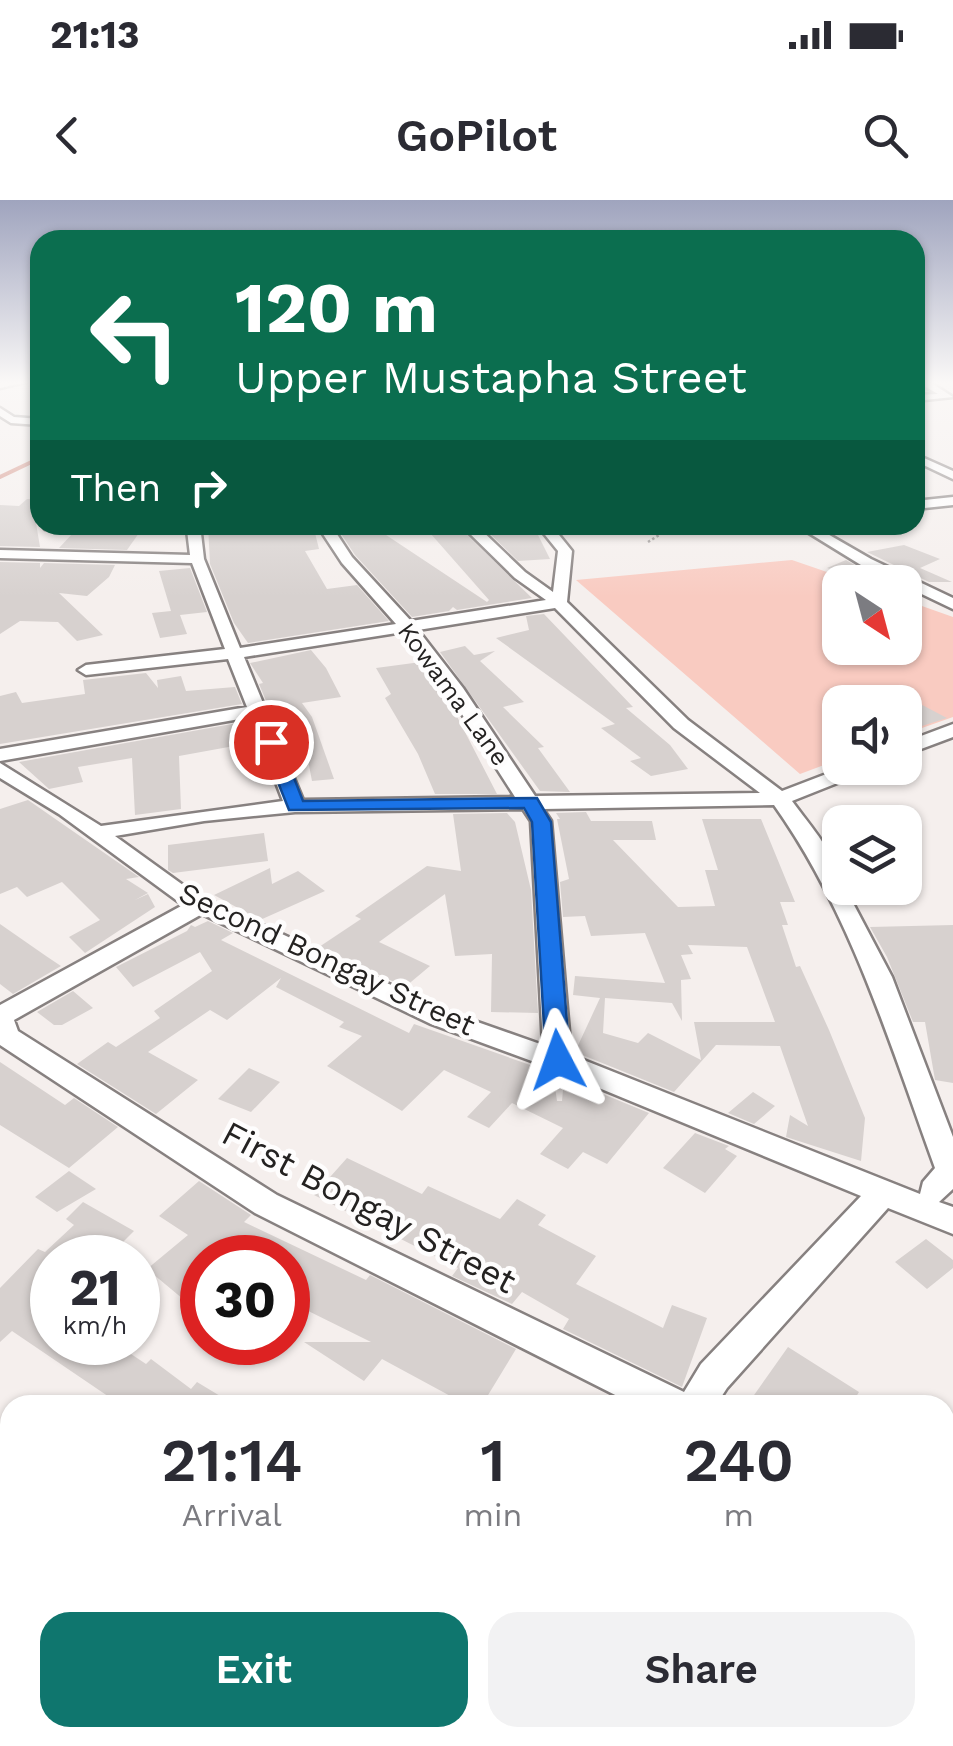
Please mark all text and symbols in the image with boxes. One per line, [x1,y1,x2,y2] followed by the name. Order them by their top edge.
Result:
[50,13,139,57] text: 21:13
[40,108,95,163] icon: back
[858,108,913,163] icon: search
[396,109,557,162] text: GoPilot
[235,267,438,349] text: 120 m
[70,270,200,400] icon: left
[235,351,747,404] text: Upper Mustapha Street
[181,460,236,515] icon: right
[70,466,161,510] text: Then
[822,565,922,665] north arrow
[822,565,922,905] map controls
[392,617,515,771] street label: Kowama Lane
[822,685,922,785] button: sound
[229,700,314,785] pin
[244,715,299,770] icon: arrive
[822,805,922,905] button: layers
[174,875,481,1043] street label: Second Bongay Street
[506,1008,610,1112] position arrow
[215,1112,523,1302] street label: First Bongay Street
[180,1235,310,1365] speed limit sign: 30
[69,1258,121,1317] text: 21
[63,1311,127,1340] text: km/h
[161,1425,302,1496] text: 21:14
[480,1425,505,1496] text: 1
[683,1425,794,1496] text: 240
[182,1496,282,1534] text: Arrival
[464,1496,522,1534] text: min
[723,1496,754,1534] text: m
[40,1612,468,1727] button: Exit
[488,1612,915,1727] button: Share

